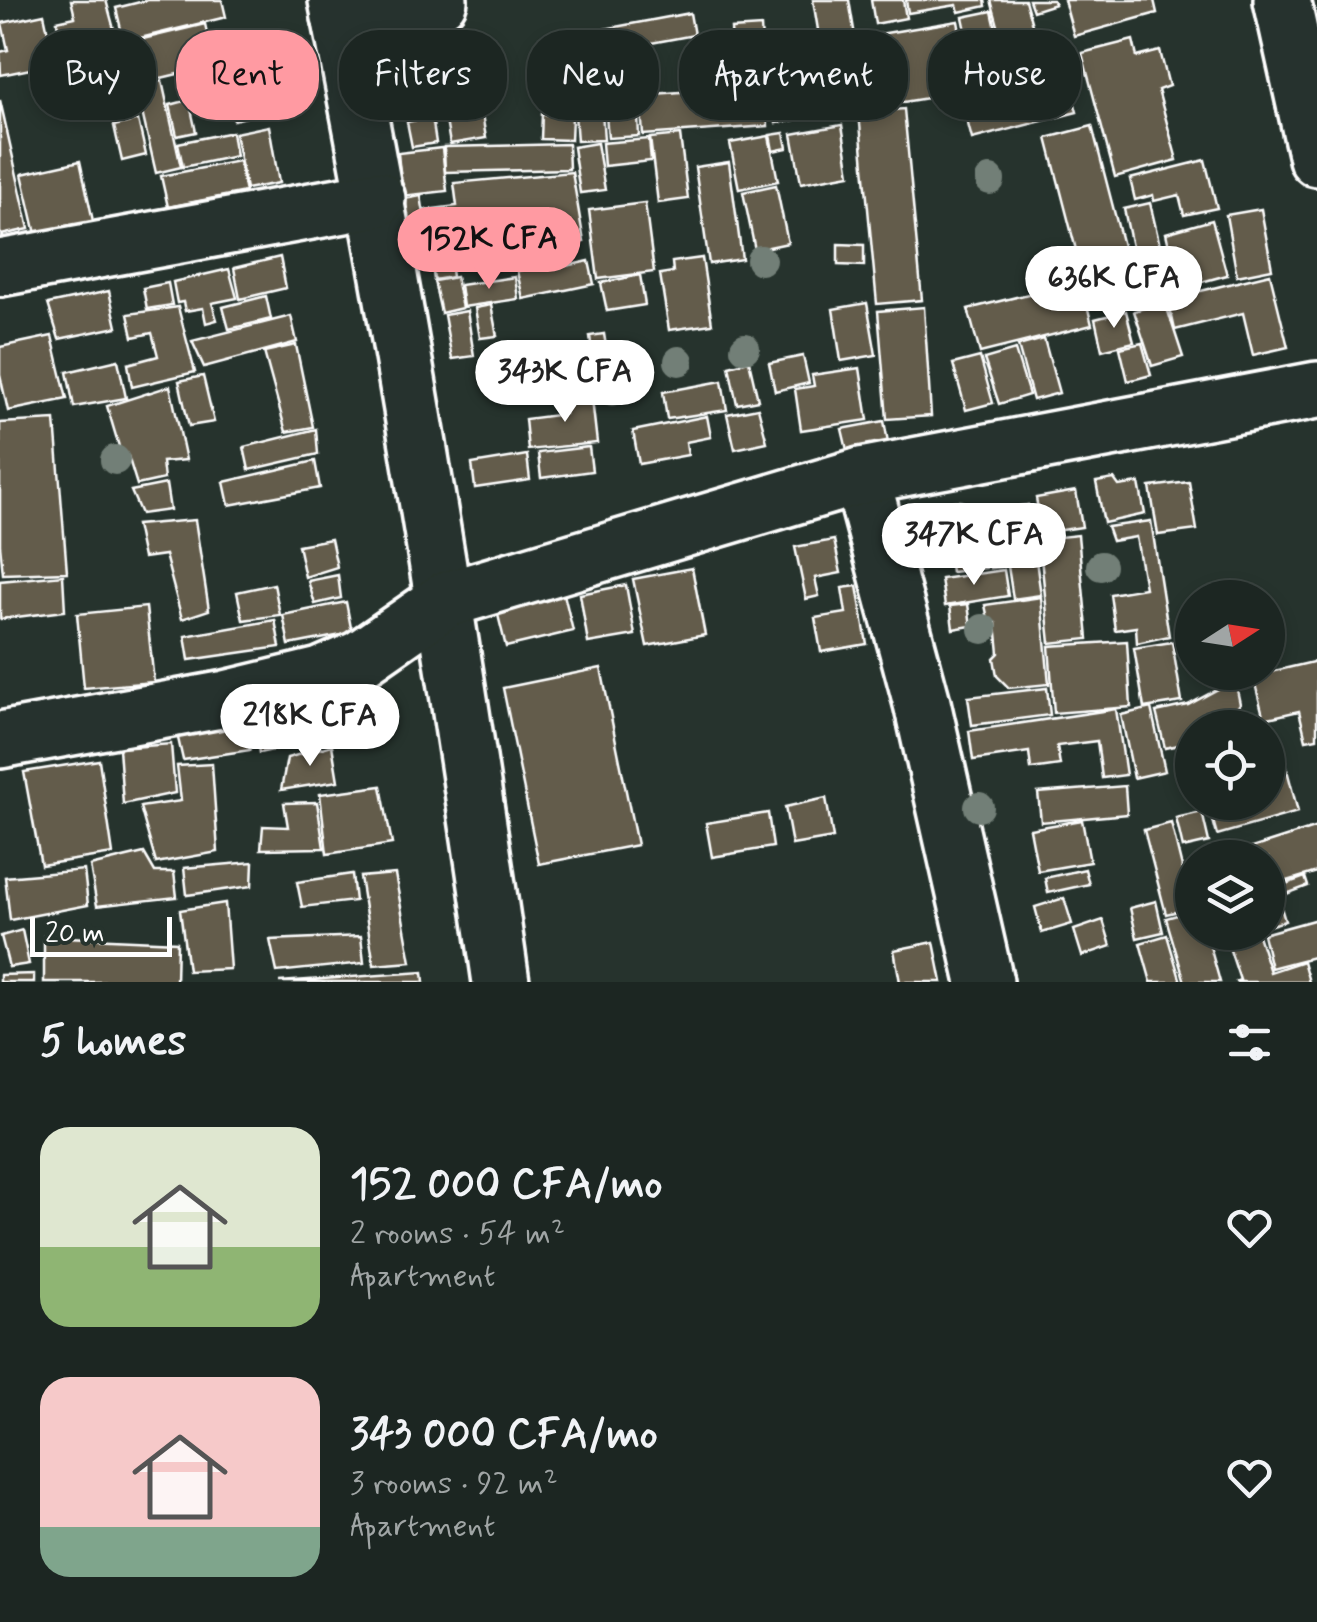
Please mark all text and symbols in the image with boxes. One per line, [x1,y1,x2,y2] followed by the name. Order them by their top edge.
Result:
[30,30,156,120] chip: Buy
[176,30,319,120] chip: Rent
[339,30,507,120] chip: Filters
[527,30,659,120] chip: New
[679,30,908,120] chip: Apartment
[928,30,1081,120] chip: House
[386,207,592,292] pin: 152K CFA
[420,218,558,260] text: 152K CFA
[1011,246,1217,331] pin: 636K CFA
[1047,257,1181,299] text: 636K CFA
[462,340,668,425] pin: 343K CFA
[497,351,633,393] text: 343K CFA
[871,503,1077,588] pin: 347K CFA
[904,514,1044,556] text: 347K CFA
[1175,580,1285,690] north arrow
[1175,580,1285,950] map controls
[207,684,413,769] pin: 218K CFA
[242,695,378,737] text: 218K CFA
[1175,710,1285,820] button: locate
[1175,840,1285,950] button: layers
[30,912,172,956] scale bar
[45,916,105,953] text: 20 m
[40,1015,186,1070] text: 5 homes
[1222,1015,1277,1070] icon: filters
[350,1158,662,1213] text: 152 000 CFA/mo
[120,1167,240,1287] icon: home
[1222,1200,1277,1255] icon: heart
[350,1213,565,1255] text: 2 rooms · 54 m²
[350,1255,495,1297] text: Apartment
[350,1408,658,1463] text: 343 000 CFA/mo
[120,1417,240,1537] icon: home
[1222,1450,1277,1505] icon: heart
[350,1463,558,1505] text: 3 rooms · 92 m²
[350,1505,495,1547] text: Apartment

